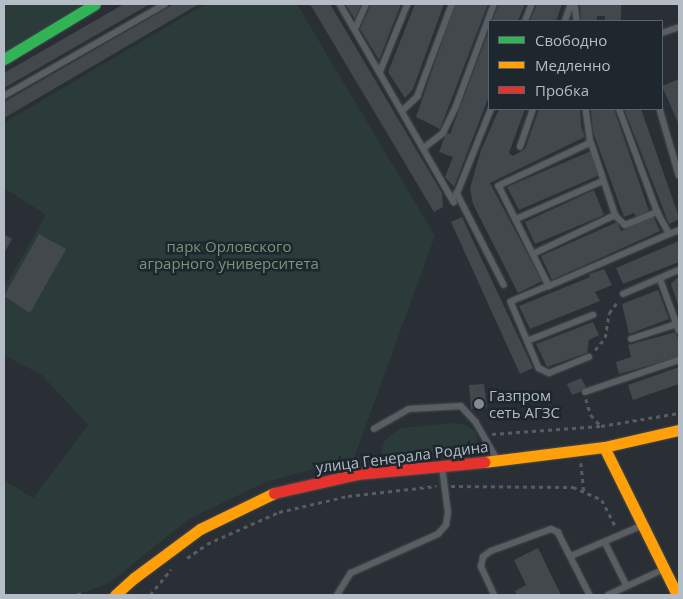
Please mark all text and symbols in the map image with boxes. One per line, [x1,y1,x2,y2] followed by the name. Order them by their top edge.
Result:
[488,20,663,110] legend
[535,30,607,50] text: Свободно
[535,55,611,75] text: Медленно
[535,80,589,100] text: Пробка
[139,237,319,272] park label: парк Орловского аграрного университета
[489,386,560,421] place label: Газпром сеть АГЗС
[473,398,485,410] marker: Газпром сеть АГЗС
[315,437,489,477] street label: улица Генерала Родина

